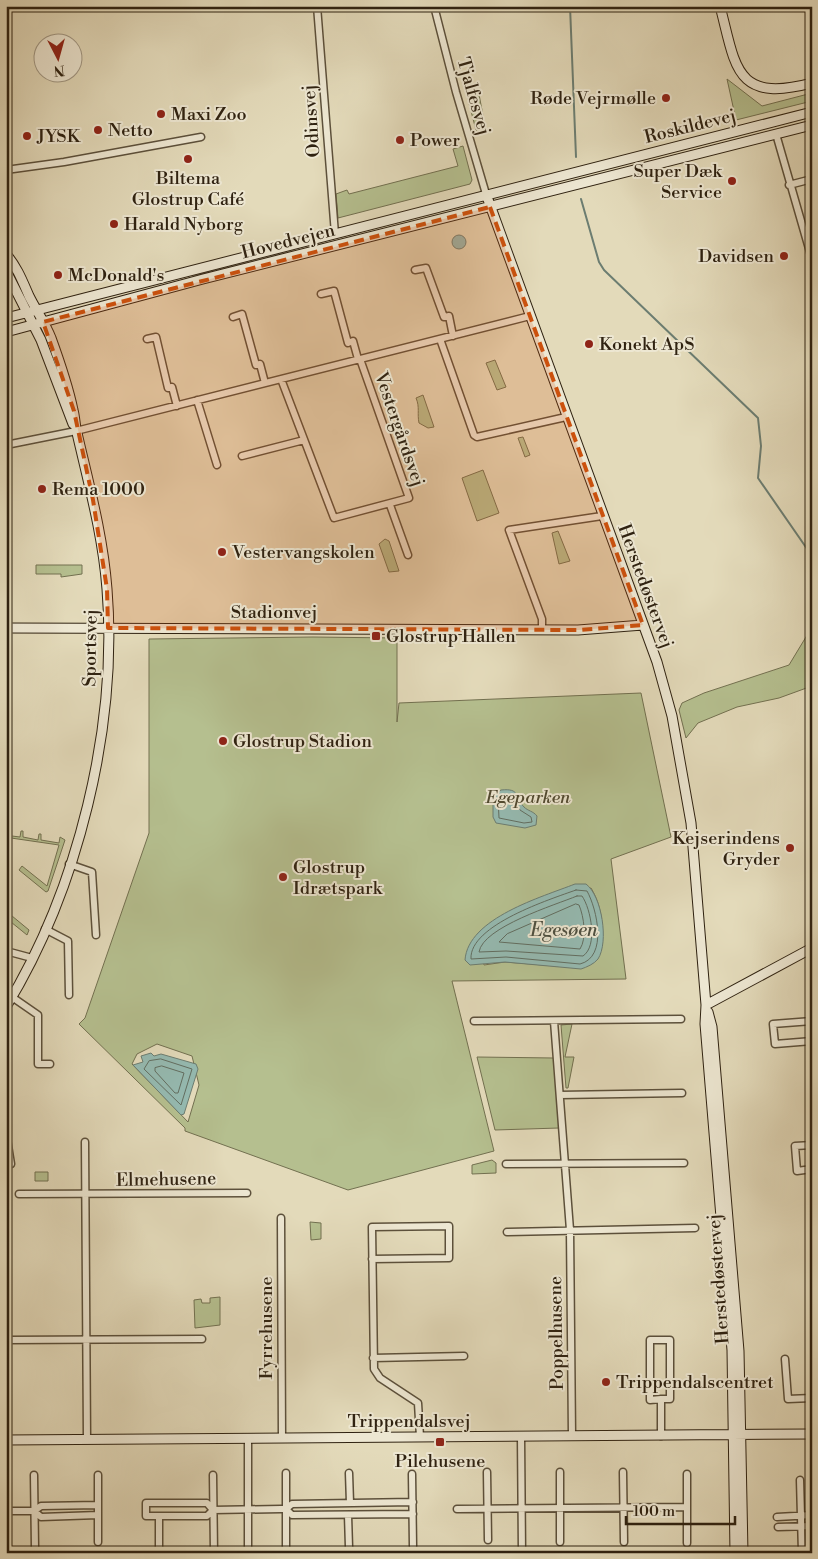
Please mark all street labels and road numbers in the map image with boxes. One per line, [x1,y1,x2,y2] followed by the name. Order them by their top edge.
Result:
[451,54,496,138] street label: Tjalfesvej
[297,84,326,158] street label: Odinsvej
[642,104,738,149] street label: Roskildevej
[239,219,338,264] street label: Hovedvejen
[369,368,430,489] street label: Vestergårdsvej
[612,521,679,651] street label: Herstedøstervej
[231,601,317,624] street label: Stadionvej
[78,609,103,687] street label: Sportsvej
[116,1167,216,1192] street label: Elmehusene
[702,1213,735,1345] street label: Herstedøstervej
[255,1276,278,1380] street label: Fyrrehusene
[544,1276,569,1390] street label: Poppelhusene
[347,1410,471,1433] street label: Trippendalsvej

